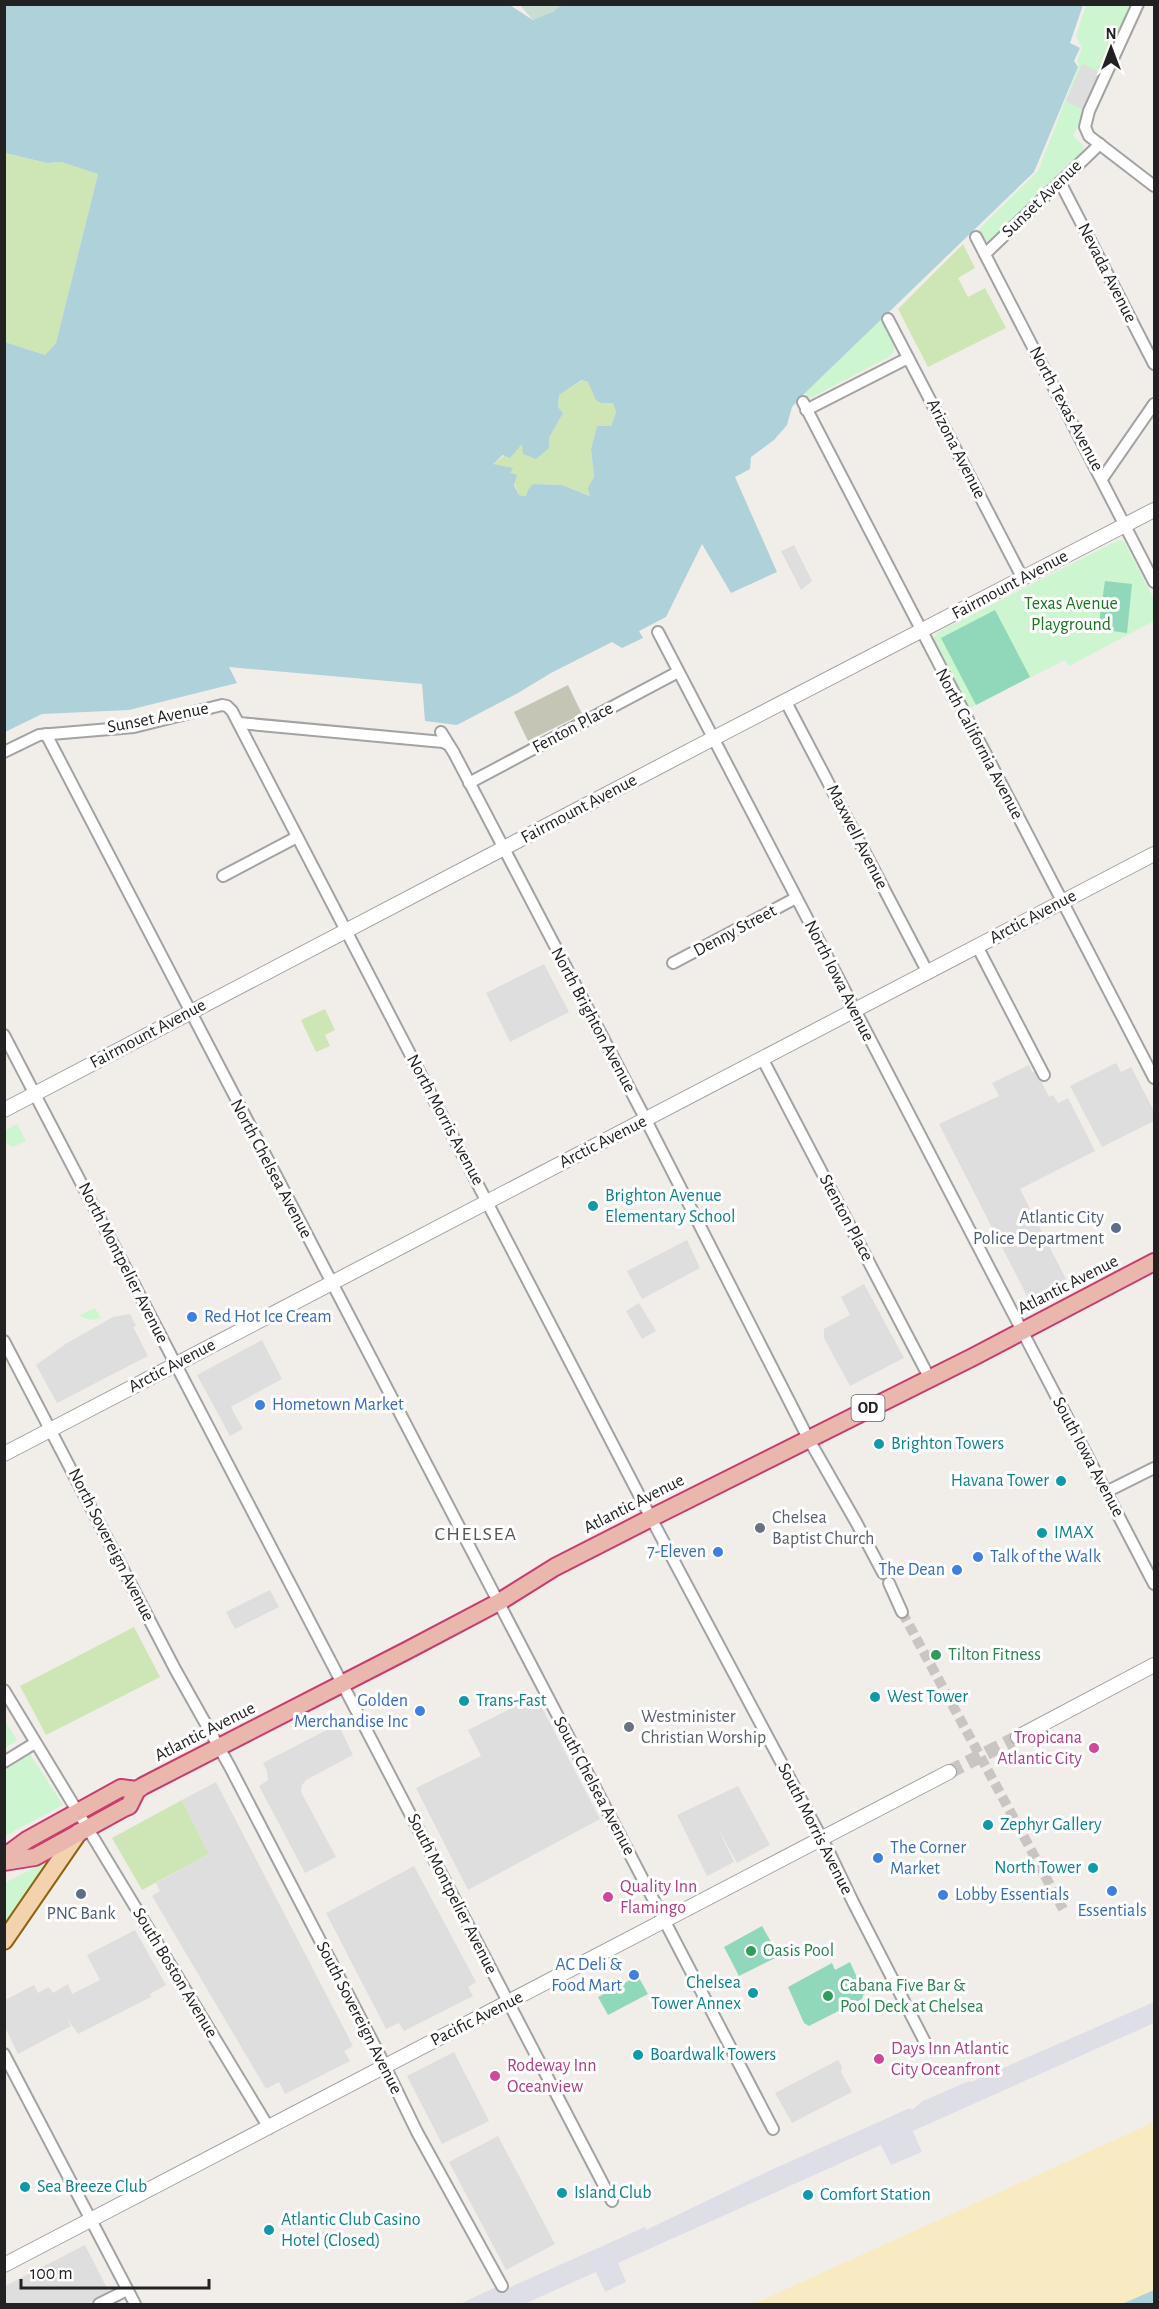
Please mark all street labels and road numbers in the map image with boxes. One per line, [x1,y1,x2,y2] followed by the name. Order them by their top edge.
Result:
[999,157,1085,241] street label: Sunset Avenue
[1074,220,1140,326] street label: Nevada Avenue
[1026,344,1106,474] street label: North Texas Avenue
[923,396,989,502] street label: Arizona Avenue
[949,547,1071,623] street label: Fairmount Avenue
[932,666,1026,822] street label: North California Avenue
[106,699,210,737] street label: Sunset Avenue
[530,699,616,757] street label: Fenton Place
[518,771,640,847] street label: Fairmount Avenue
[823,782,891,892] street label: Maxwell Avenue
[987,887,1079,947] street label: Arctic Avenue
[691,902,780,960] street label: Denny Street
[801,918,877,1044] street label: North Iowa Avenue
[547,945,639,1095] street label: North Brighton Avenue
[87,996,209,1072] street label: Fairmount Avenue
[403,1052,487,1188] street label: North Morris Avenue
[227,1096,315,1242] street label: North Chelsea Avenue
[556,1112,650,1172] street label: Arctic Avenue
[816,1172,876,1264] street label: Stenton Place
[75,1180,171,1346] street label: North Montpelier Avenue
[1015,1252,1121,1318] street label: Atlantic Avenue
[126,1336,218,1396] street label: Arctic Avenue
[1049,1394,1127,1520] street label: South Iowa Avenue
[852,1395,884,1421] road number: OD
[65,1466,157,1624] street label: North Sovereign Avenue
[581,1471,687,1537] street label: Atlantic Avenue
[152,1699,258,1765] street label: Atlantic Avenue
[550,1714,638,1858] street label: South Chelsea Avenue
[774,1760,856,1898] street label: South Morris Avenue
[404,1811,500,1977] street label: South Montpelier Avenue
[129,1905,221,2041] street label: South Boston Avenue
[313,1939,405,2097] street label: South Sovereign Avenue
[428,1988,526,2050] street label: Pacific Avenue

